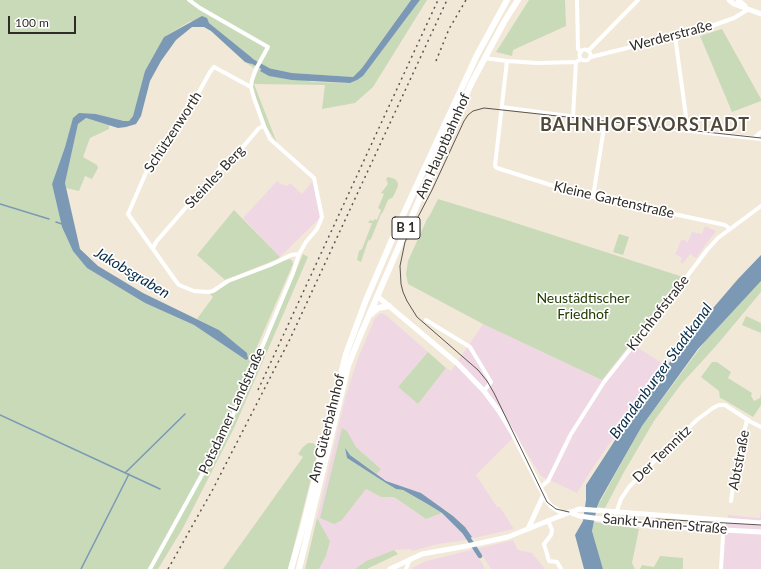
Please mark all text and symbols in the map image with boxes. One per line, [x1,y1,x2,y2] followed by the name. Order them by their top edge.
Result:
[10,8,78,34] scale bar
[15,15,49,30] text: 100 m
[628,17,714,55] street label: Werderstraße
[141,88,205,176] street label: Schützenworth
[412,91,474,201] street label: Am Hauptbahnhof
[540,114,750,136] district label: BAHNHOFSVORSTADT
[182,142,248,212] street label: Steinles Berg
[552,178,676,222] street label: Kleine Gartenstraße
[392,217,420,239] road number: B 1
[91,244,173,302] water label: Jakobsgraben
[623,272,693,354] street label: Kirchhofstraße
[536,290,630,322] park label: Neustädtischer Friedhof
[606,300,716,442] water label: Brandenburger Stadtkanal
[195,345,269,477] street label: Potsdamer Landstraße
[305,372,349,484] street label: Am Güterbahnhof
[629,422,695,486] street label: Der Temnitz
[725,429,753,491] street label: Abtstraße
[602,510,728,538] street label: Sankt-Annen-Straße

